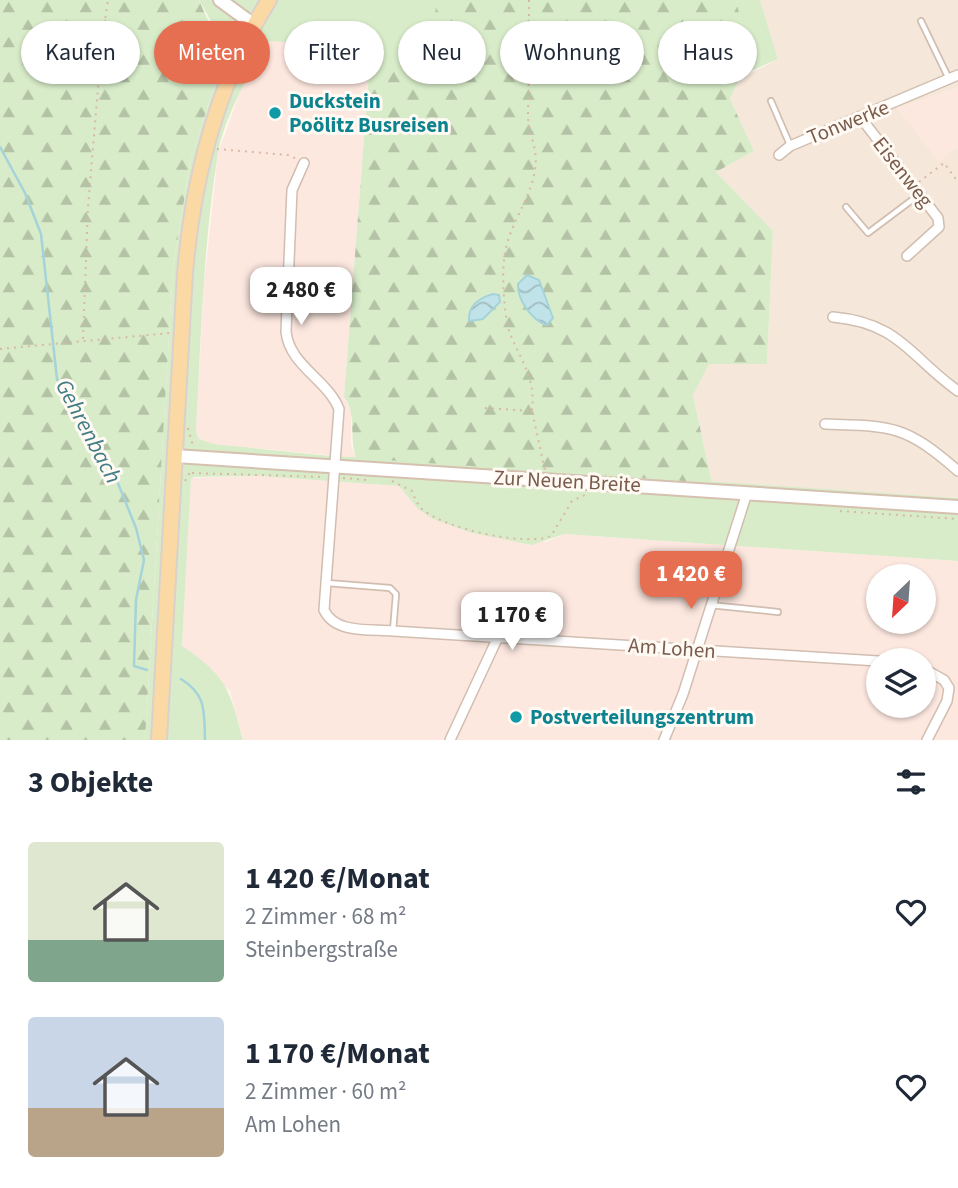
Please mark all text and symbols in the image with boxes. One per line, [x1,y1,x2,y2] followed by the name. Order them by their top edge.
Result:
[21,21,140,84] chip: Kaufen
[154,21,270,84] chip: Mieten
[284,21,384,84] chip: Filter
[398,21,486,84] chip: Neu
[500,21,644,84] chip: Wohnung
[658,21,757,84] chip: Haus
[289,86,449,140] place label: Duckstein Poölitz Busreisen
[803,92,893,152] street label: Tonwerke
[267,105,283,121] marker: Duckstein Poölitz Busreisen
[866,130,941,214] street label: Eisenweg
[236,268,366,327] pin: 2 480 €
[266,273,336,306] text: 2 480 €
[47,373,130,489] water label: Gehrenbach
[493,462,641,500] street label: Zur Neuen Breite
[626,552,756,611] pin: 1 420 €
[656,557,726,590] text: 1 420 €
[866,564,936,634] north arrow
[866,564,936,718] map controls
[447,592,577,652] pin: 1 170 €
[477,598,547,631] text: 1 170 €
[627,630,717,666] street label: Am Lohen
[866,648,936,718] button: layers
[530,702,754,732] place label: Postverteilungszentrum
[508,709,524,725] marker: Postverteilungszentrum
[28,761,153,804] text: 3 Objekte
[892,763,930,801] icon: filters
[245,857,430,900] text: 1 420 €/Monat
[84,870,168,954] icon: home
[892,893,930,931] icon: heart
[245,900,407,933] text: 2 Zimmer · 68 m²
[245,933,398,966] text: Steinbergstraße
[245,1032,430,1075] text: 1 170 €/Monat
[84,1045,168,1129] icon: home
[892,1068,930,1106] icon: heart
[245,1075,407,1108] text: 2 Zimmer · 60 m²
[245,1108,341,1141] text: Am Lohen

